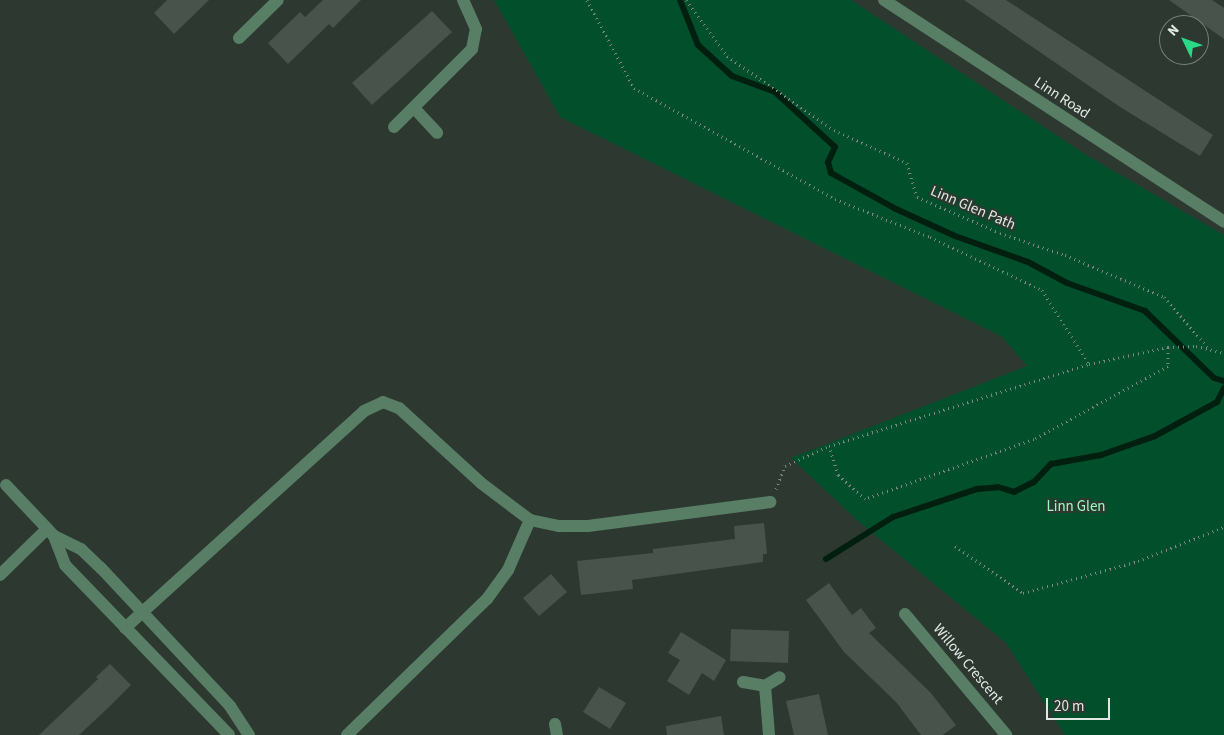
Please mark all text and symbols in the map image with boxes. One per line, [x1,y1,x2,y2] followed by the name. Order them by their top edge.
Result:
[1159,15,1209,65] north arrow
[1163,20,1184,41] text: N
[1031,73,1093,123] street label: Linn Road
[928,182,1018,234] street label: Linn Glen Path
[1046,498,1106,516] park label: Linn Glen
[929,620,1007,708] street label: Willow Crescent
[1049,688,1113,720] scale bar
[1054,696,1084,717] text: 20 m

